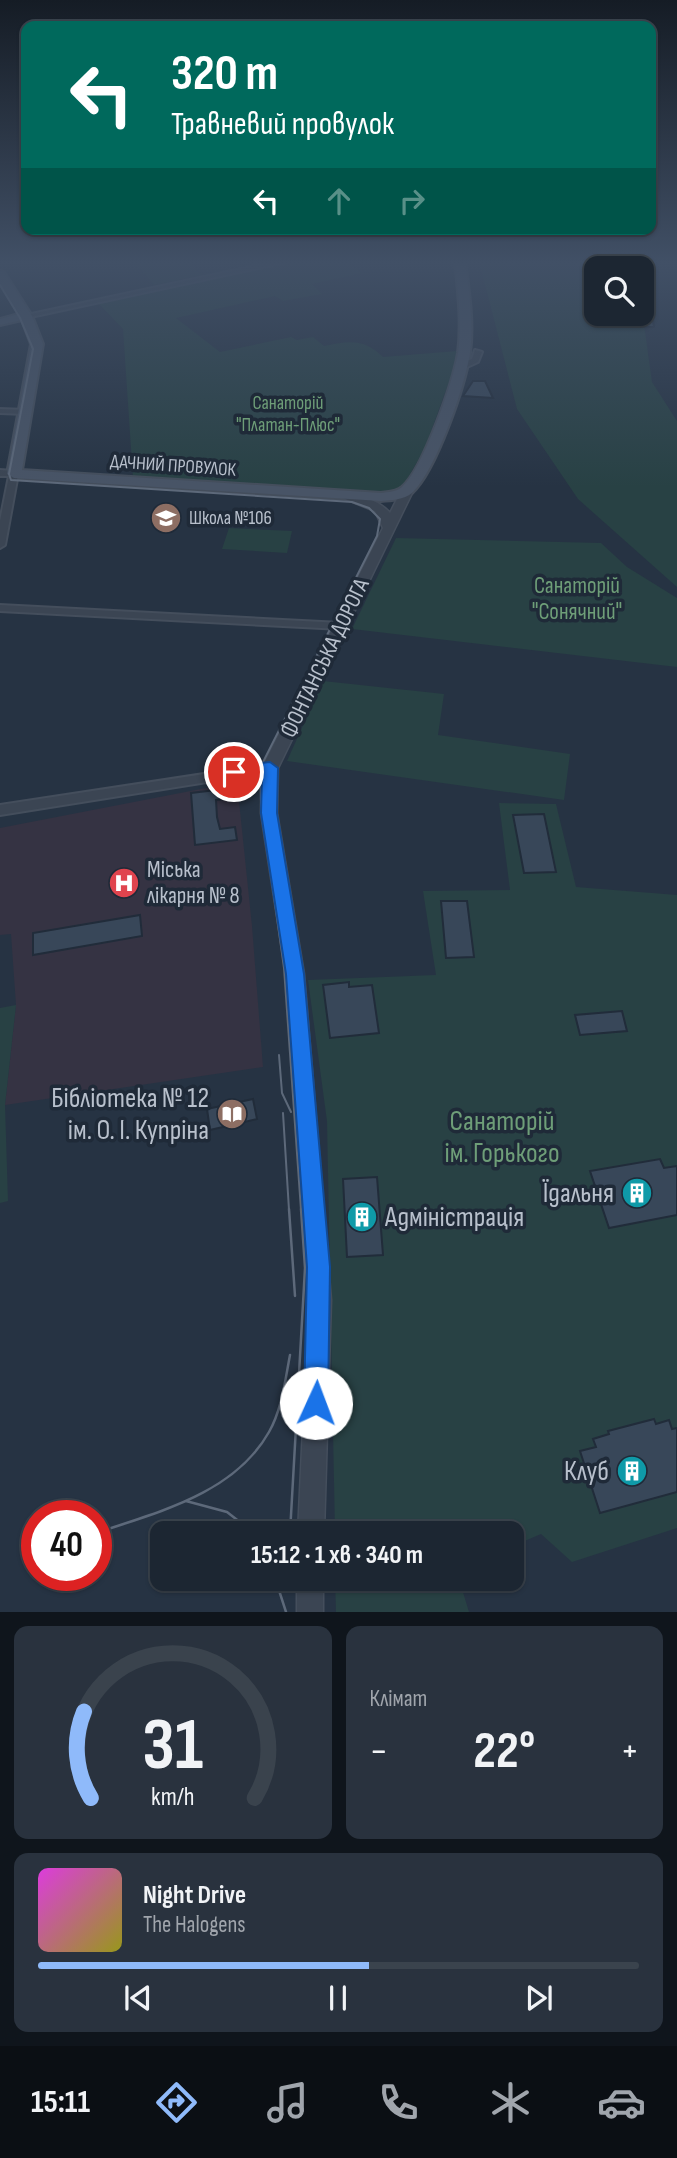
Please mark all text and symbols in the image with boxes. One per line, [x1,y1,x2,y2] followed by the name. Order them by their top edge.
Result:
[171,45,278,104] text: 320 m
[56,49,147,140] icon: left
[171,105,394,144] text: Травневий провулок
[247,182,285,220] icon: left
[320,182,358,220] icon: ahead
[393,182,431,220] icon: right
[584,256,654,326] map controls
[584,256,654,326] button: search
[236,392,340,437] park label: Санаторій "Платан-Плюс"
[109,450,237,482] street label: ДАЧНИЙ ПРОВУЛОК
[149,501,183,535] school or university icon: Школа №106
[189,507,272,530] place label: Школа №106
[532,572,622,626] park label: Санаторій "Сонячний"
[274,574,376,742] street label: ФОНТАНСЬКА ДОРОГА
[204,742,264,802] pin
[215,753,253,791] icon: arrive
[147,856,240,910] place label: Міська лікарня № 8
[107,866,141,900] hospital icon: Міська лікарня № 8
[51,1082,209,1147] place label: Бібліотека № 12 ім. О. І. Купріна
[215,1097,249,1131] library icon: Бібліотека № 12 ім. О. І. Купріна
[444,1105,560,1170] park label: Cанаторій ім. Горького
[620,1176,654,1210] building icon: Їдальня
[542,1177,614,1210] place label: Їдальня
[345,1200,379,1234] building icon: Адміністрація
[384,1201,524,1234] place label: Адміністрація
[279,1366,353,1440] position arrow
[615,1454,649,1488] building icon: Клуб
[564,1455,609,1488] place label: Клуб
[21,1500,112,1591] speed limit sign: 40
[251,1540,423,1571] text: 15:12 · 1 хв · 340 m
[370,1685,427,1713] text: Клімат
[142,1703,203,1791] text: 31
[473,1720,535,1783] text: 22°
[370,1729,388,1774] text: −
[620,1729,639,1774] text: +
[151,1782,194,1813] text: km/h
[143,1880,246,1911] text: Night Drive
[143,1911,246,1939] text: The Halogens
[119,1979,157,2017] icon: previous
[319,1979,357,2017] icon: pause
[520,1979,558,2017] icon: next
[152,2078,201,2127] icon: directions
[263,2078,312,2127] icon: music
[374,2078,423,2127] icon: phone
[486,2078,535,2127] icon: climate
[597,2078,646,2127] icon: car
[31,2083,90,2122] text: 15:11

